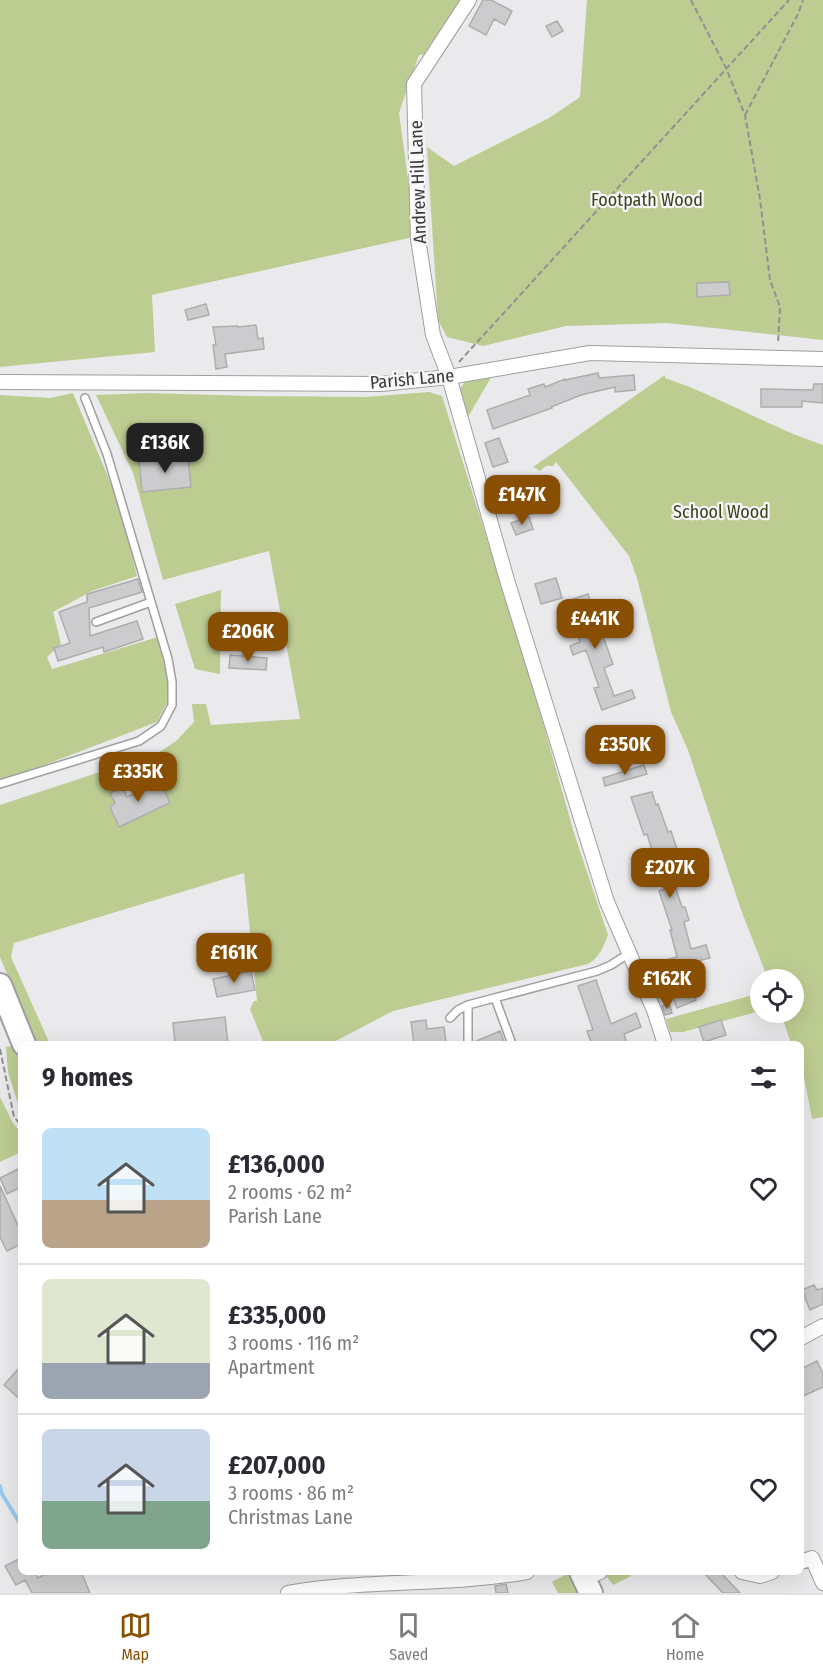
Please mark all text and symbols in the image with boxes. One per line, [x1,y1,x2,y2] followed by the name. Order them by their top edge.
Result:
[405,120,431,244] street label: Andrew Hill Lane
[591,189,703,211] park label: Footpath Wood
[369,364,455,394] street label: Parish Lane
[123,423,207,474] pin: £136K
[140,430,190,454] text: £136K
[480,475,564,526] pin: £147K
[498,482,546,506] text: £147K
[673,501,769,523] park label: School Wood
[553,599,637,650] pin: £441K
[571,606,619,630] text: £441K
[206,612,290,663] pin: £206K
[222,619,274,643] text: £206K
[583,725,667,776] pin: £350K
[599,732,651,756] text: £350K
[96,752,180,803] pin: £335K
[113,759,163,783] text: £335K
[628,848,712,899] pin: £207K
[645,855,695,879] text: £207K
[192,933,276,984] pin: £161K
[210,940,258,964] text: £161K
[625,959,709,1010] pin: £162K
[643,966,691,990] text: £162K
[750,969,804,1023] map controls
[750,969,804,1023] button: locate
[747,1061,780,1094] icon: filters
[42,1062,133,1093] text: 9 homes
[228,1149,325,1180] text: £136,000
[90,1152,162,1224] icon: home
[747,1172,780,1205] icon: heart
[228,1180,352,1204] text: 2 rooms · 62 m²
[228,1204,322,1228] text: Parish Lane
[228,1300,326,1331] text: £335,000
[90,1303,162,1375] icon: home
[747,1323,780,1356] icon: heart
[228,1331,359,1355] text: 3 rooms · 116 m²
[228,1355,315,1379] text: Apartment
[228,1450,326,1481] text: £207,000
[90,1453,162,1525] icon: home
[747,1473,780,1506] icon: heart
[228,1481,354,1505] text: 3 rooms · 86 m²
[228,1505,353,1529] text: Christmas Lane
[119,1609,152,1664] tab: Map
[389,1609,428,1664] tab: Saved
[666,1609,704,1664] tab: Home

